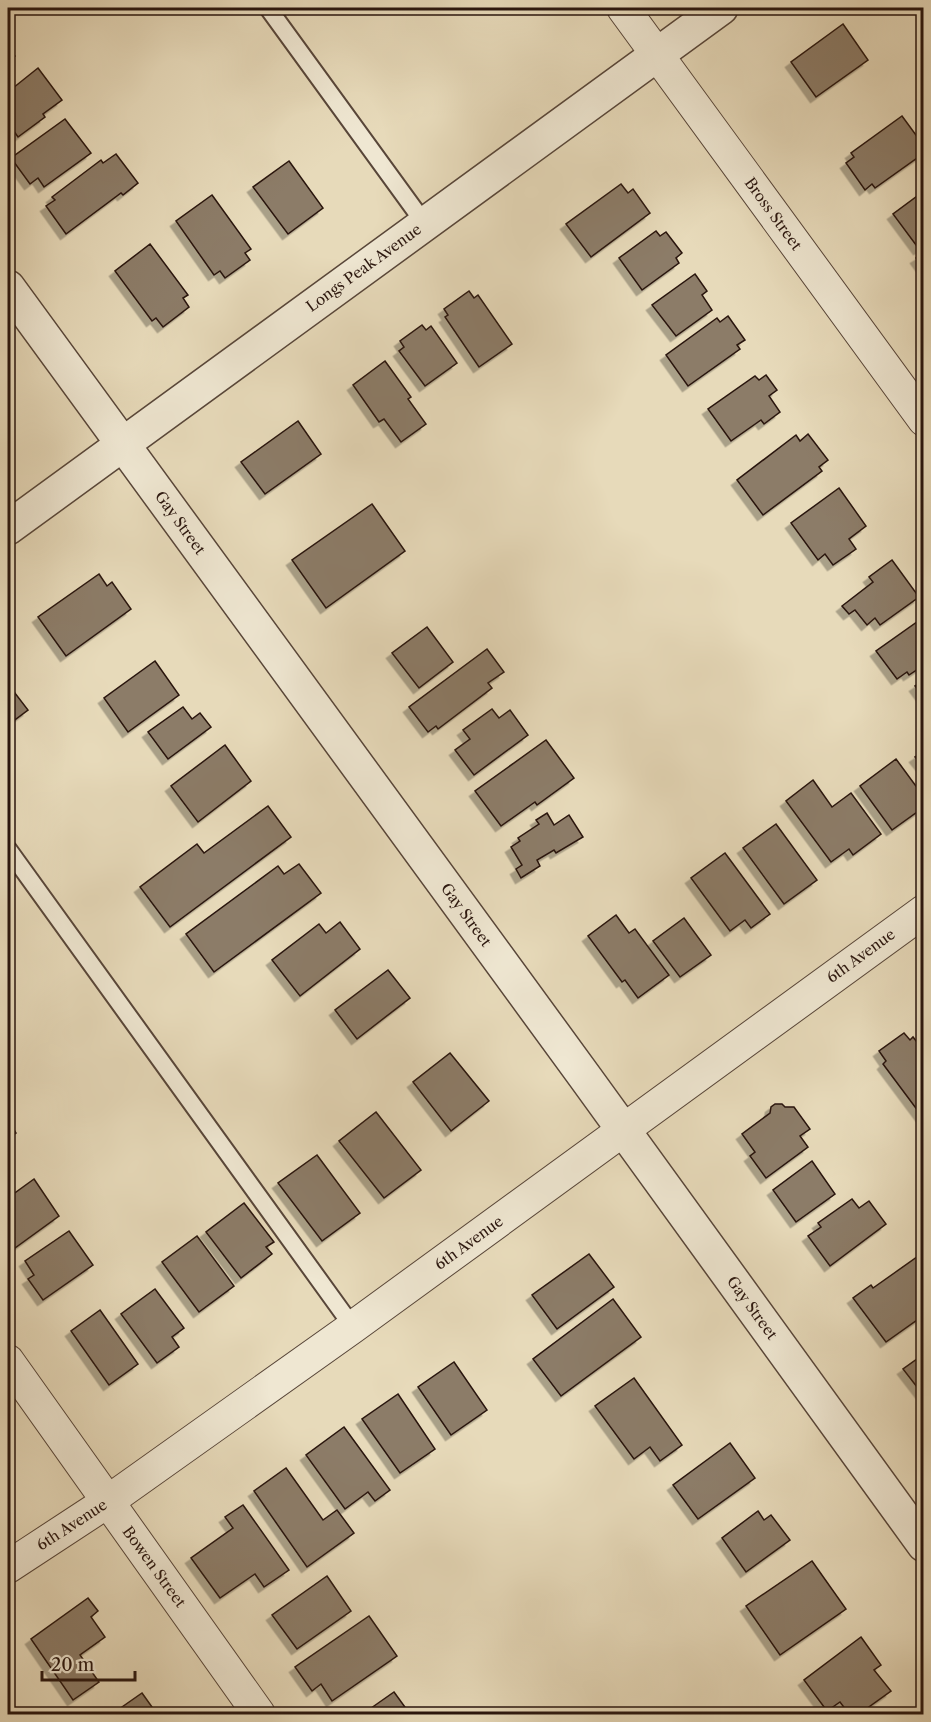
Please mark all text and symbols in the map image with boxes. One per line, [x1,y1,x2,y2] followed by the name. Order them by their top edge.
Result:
[741,174,807,254] street label: Bross Street
[302,219,425,316] street label: Longs Peak Avenue
[151,487,210,559] street label: Gay Street
[437,879,496,951] street label: Gay Street
[823,924,899,987] street label: 6th Avenue
[431,1211,507,1274] street label: 6th Avenue
[723,1272,782,1344] street label: Gay Street
[33,1495,111,1554] street label: 6th Avenue
[119,1522,191,1612] street label: Bowen Street
[42,1644,135,1682] scale bar
[51,1654,95,1676] text: 20 m

